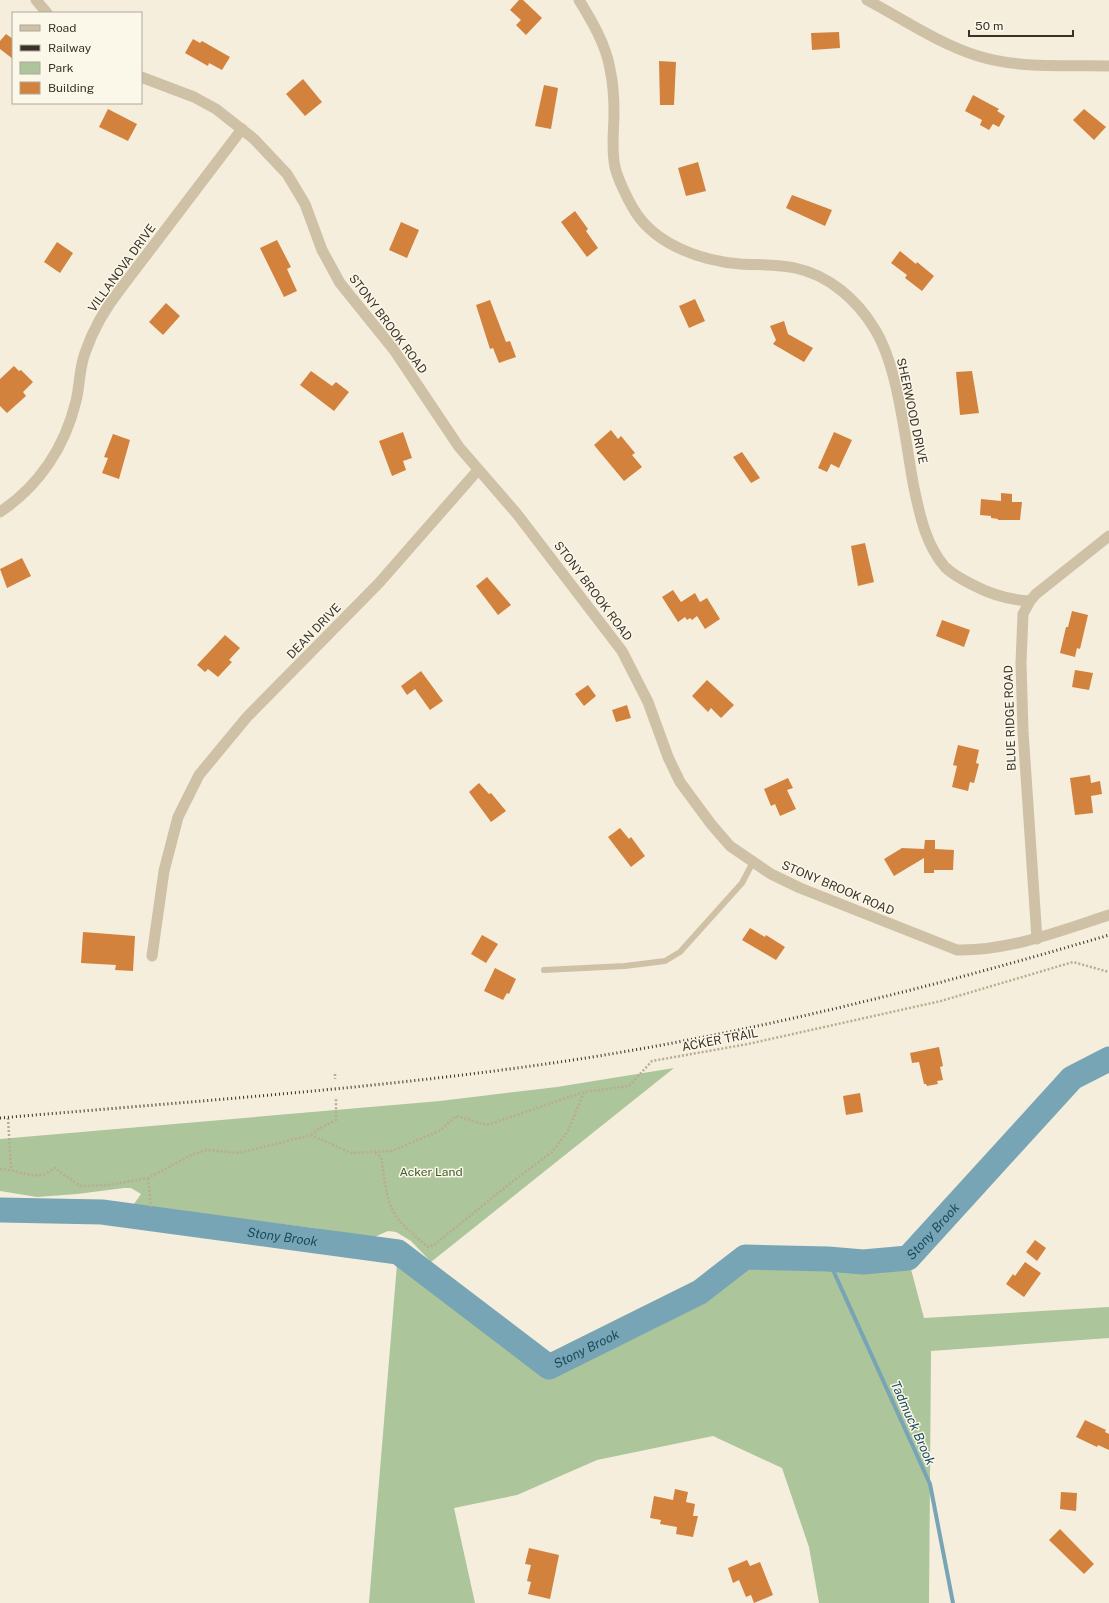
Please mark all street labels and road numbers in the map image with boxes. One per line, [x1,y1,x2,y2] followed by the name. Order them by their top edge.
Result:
[85,221,159,315] street label: VILLANOVA DRIVE
[346,272,430,376] street label: STONY BROOK ROAD
[894,357,930,465] street label: SHERWOOD DRIVE
[551,539,635,643] street label: STONY BROOK ROAD
[284,600,344,662] street label: DEAN DRIVE
[1001,665,1019,771] street label: BLUE RIDGE ROAD
[780,858,896,918] street label: STONY BROOK ROAD
[681,1026,759,1054] street label: ACKER TRAIL

